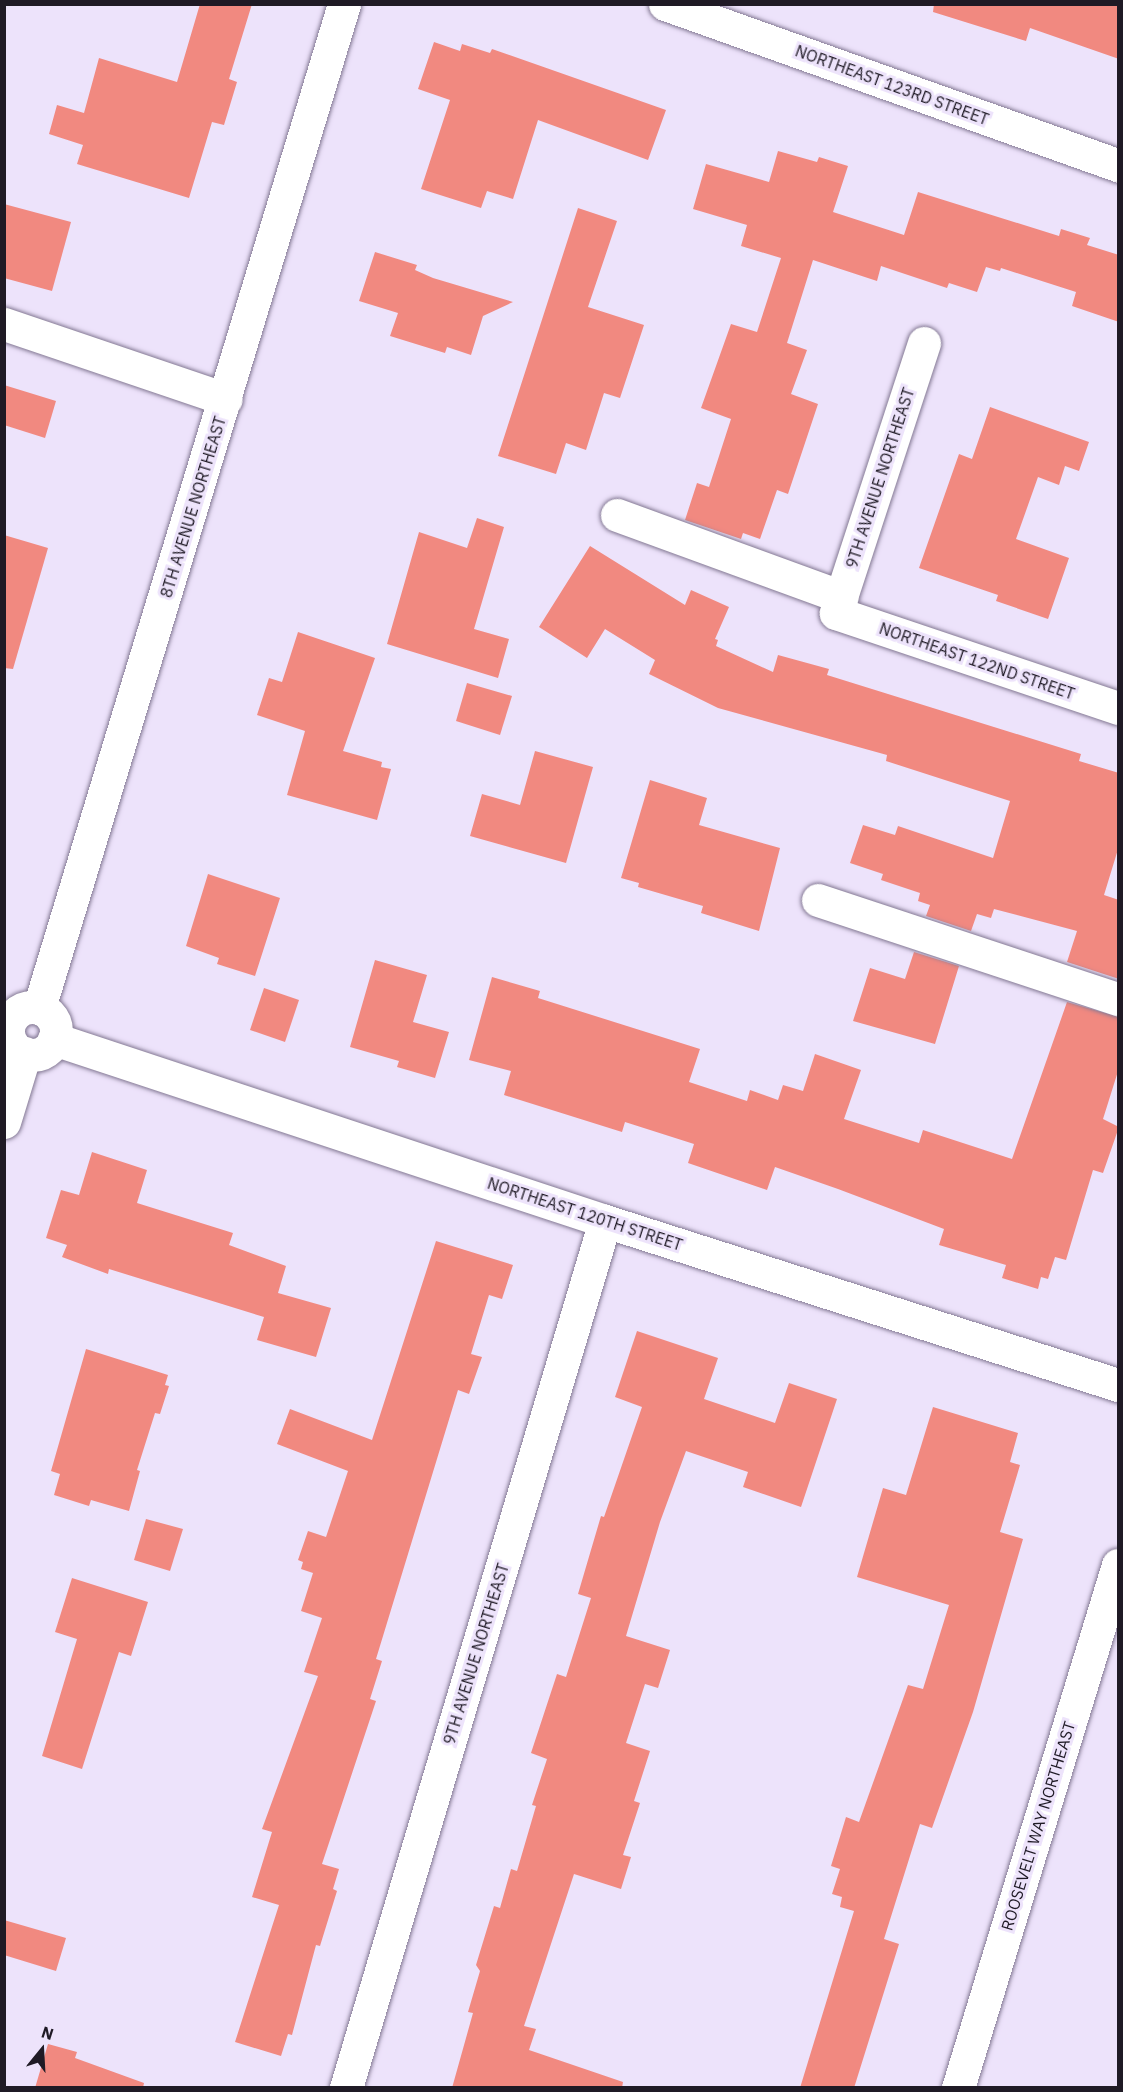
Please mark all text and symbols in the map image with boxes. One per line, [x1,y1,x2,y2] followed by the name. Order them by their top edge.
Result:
[793,41,991,129] street label: NORTHEAST 123RD STREET
[842,385,918,571] street label: 9TH AVENUE NORTHEAST
[156,414,230,600] street label: 8TH AVENUE NORTHEAST
[877,618,1077,704] street label: NORTHEAST 122ND STREET
[485,1173,685,1255] street label: NORTHEAST 120TH STREET
[439,1561,513,1747] street label: 9TH AVENUE NORTHEAST
[997,1719,1079,1933] street label: ROOSEVELT WAY NORTHEAST
[12,2020,72,2080] north arrow
[39,2022,56,2044] text: N

